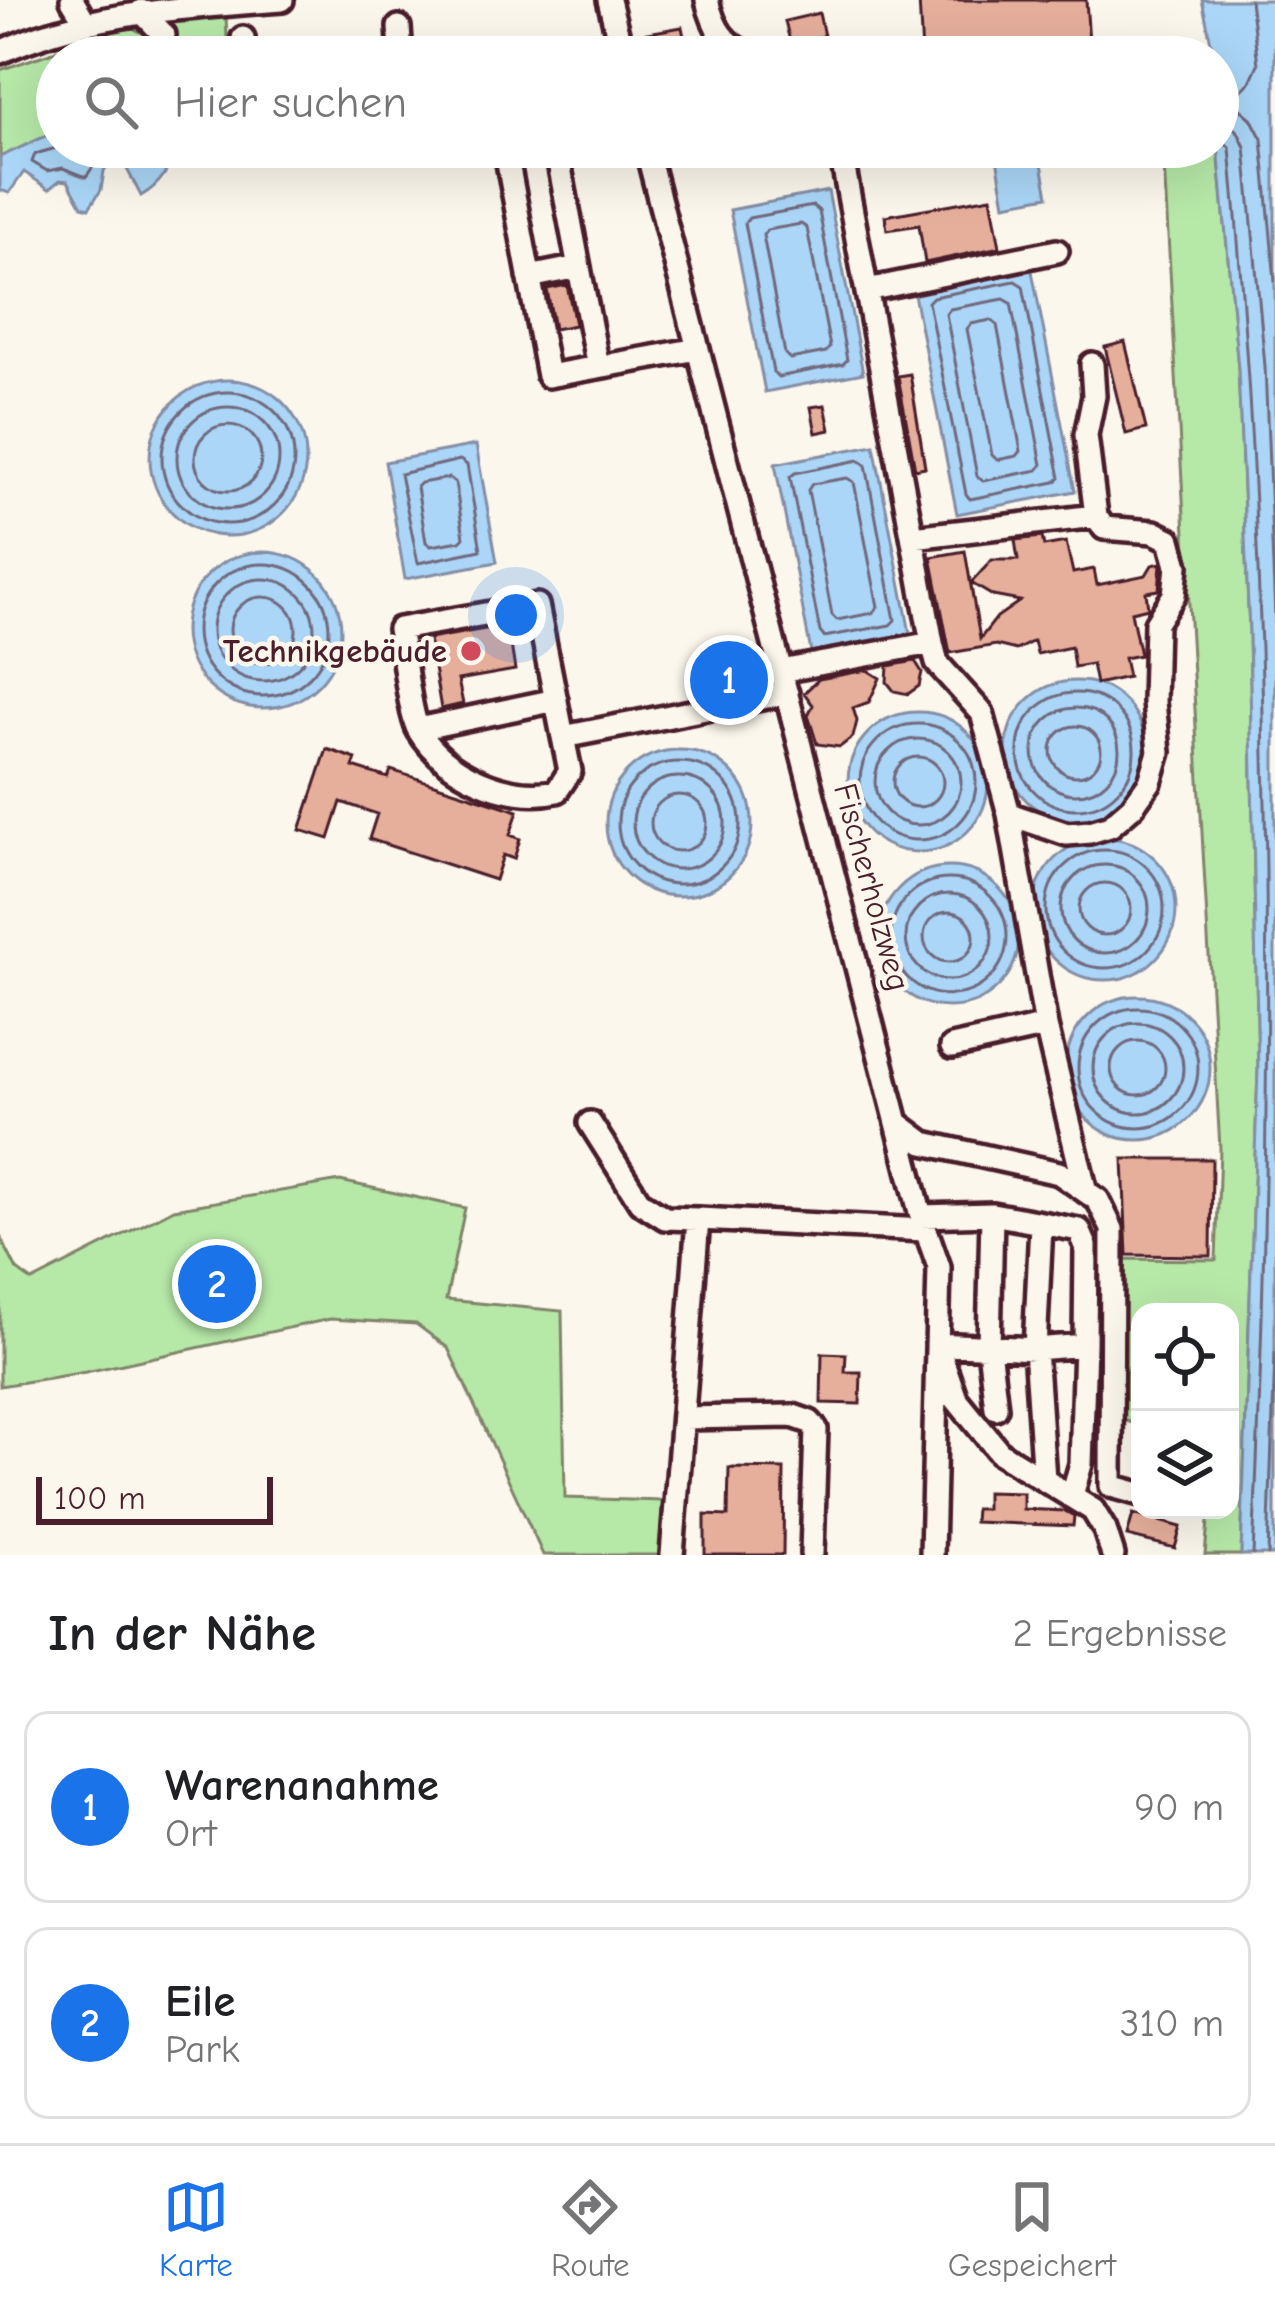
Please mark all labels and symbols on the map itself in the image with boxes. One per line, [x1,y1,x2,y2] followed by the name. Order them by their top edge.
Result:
[486,585,546,645] your location
[223,632,447,670] place label: Technikgebäude
[690,635,768,725] pin: 1
[458,638,484,664] marker: Technikgebäude
[826,779,918,995] street label: Fischerholzweg
[178,1239,256,1329] pin: 2
[36,1471,273,1524] scale bar

